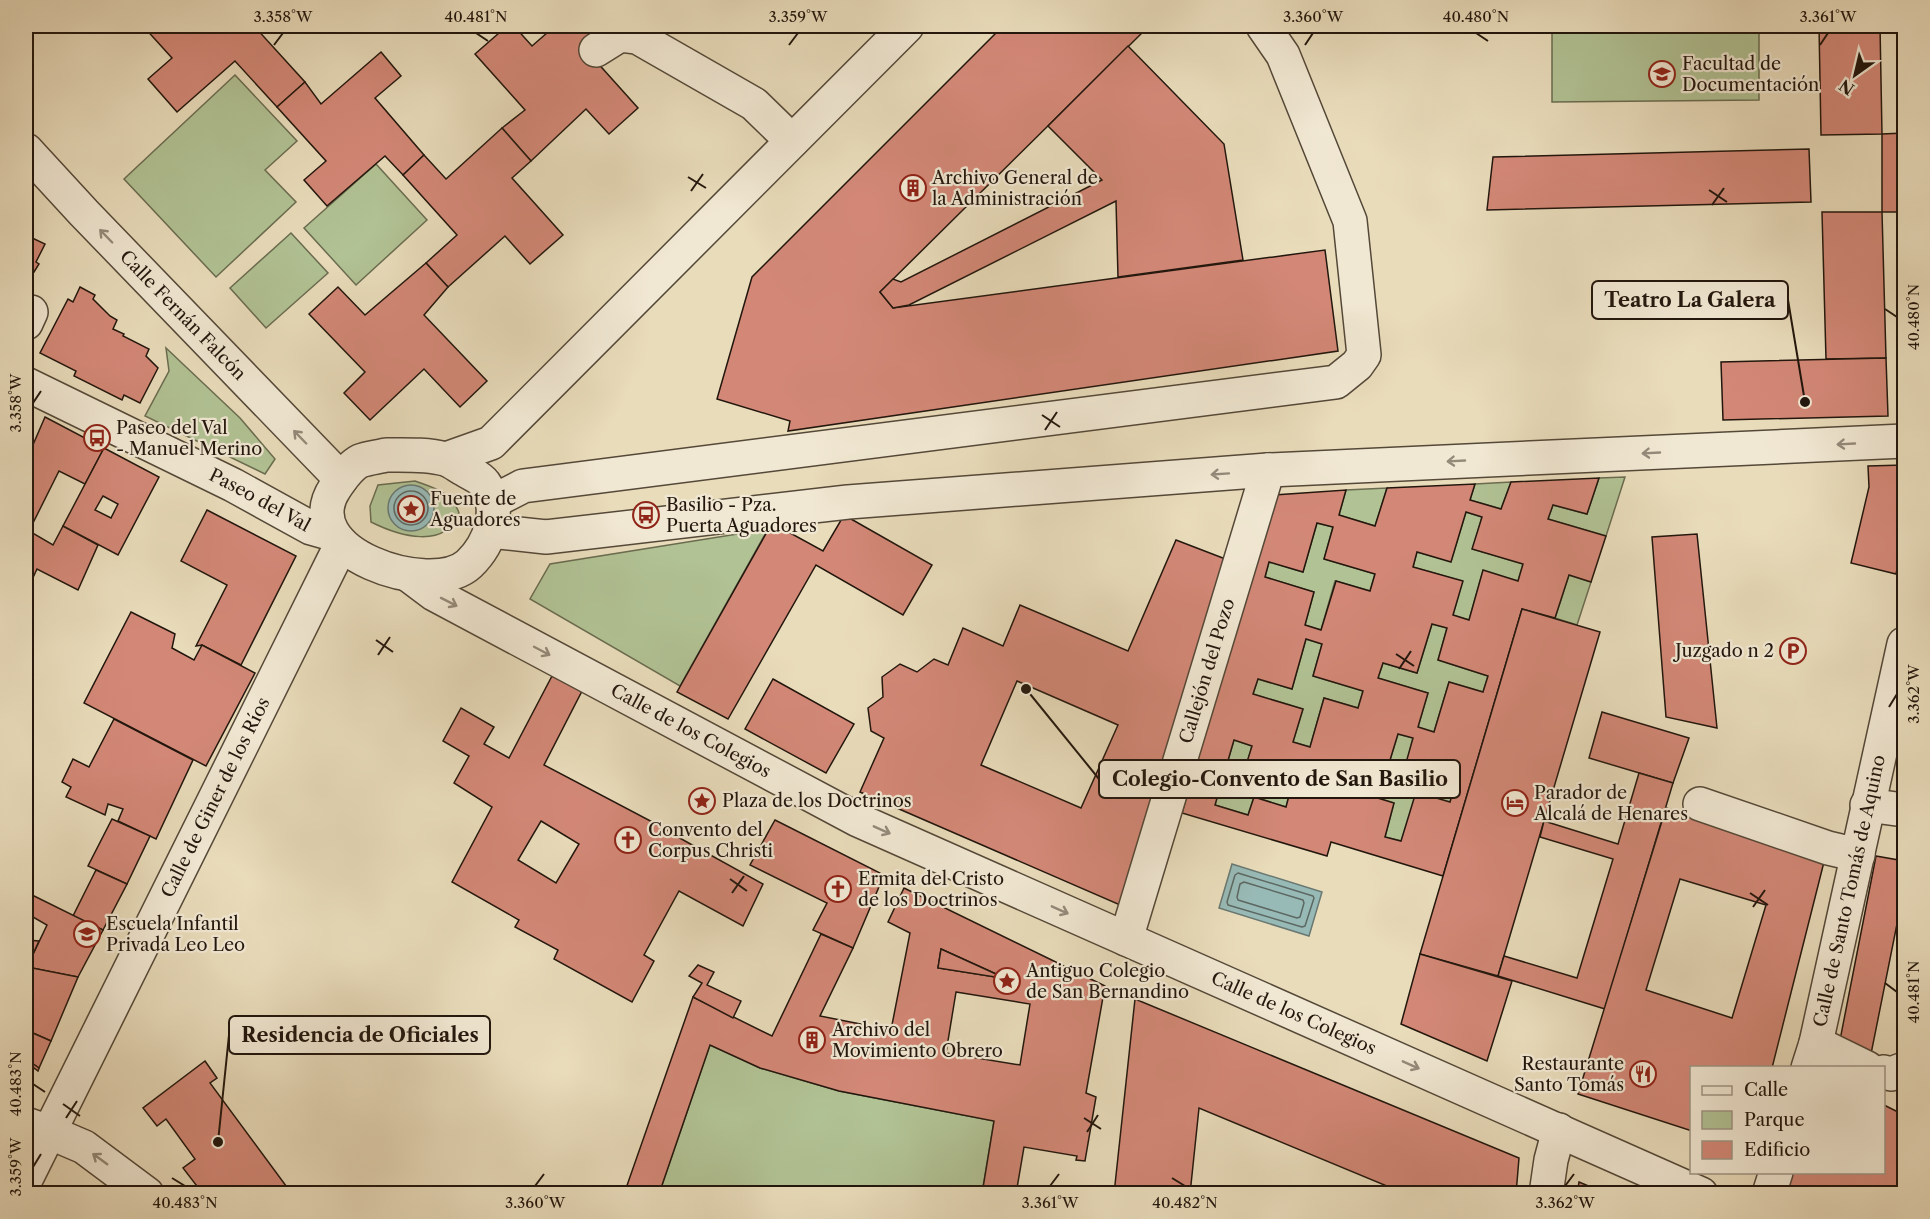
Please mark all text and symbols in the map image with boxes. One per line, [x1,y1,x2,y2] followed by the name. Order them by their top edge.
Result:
[254,7,313,26] text: 3.358°W
[445,7,507,26] text: 40.481°N
[769,7,828,26] text: 3.359°W
[1283,7,1344,26] text: 3.360°W
[1443,7,1509,26] text: 40.480°N
[1800,7,1857,26] text: 3.361°W
[1825,45,1885,105] north arrow
[1682,53,1819,96] place label: Facultad de Documentación
[1647,59,1677,89] school or university icon: Facultad de Documentación
[1835,75,1858,100] text: N
[931,167,1098,210] place label: Archivo General de la Administración
[898,173,928,203] building icon: Archivo General de la Administración
[99,229,114,244] one-way arrow
[115,246,251,385] street label: Calle Fernán Falcón
[1592,281,1788,319] callout: Teatro La Galera
[1904,284,1923,350] text: 40.480°N
[1604,288,1776,312] text: Teatro La Galera
[6,373,25,432] text: 3.358°W
[116,417,262,460] place label: Paseo del Val - Manuel Merino
[82,423,112,453] bus stop icon: Paseo del Val - Manuel Merino
[293,429,308,444] one-way arrow
[1837,438,1857,449] one-way arrow
[1642,447,1662,458] one-way arrow
[1447,456,1467,467] one-way arrow
[206,464,314,536] street label: Paseo del Val
[1210,468,1230,479] one-way arrow
[429,488,521,531] place label: Fuente de Aguadores
[396,494,426,524] place icon: Fuente de Aguadores
[666,494,817,537] place label: Basilio - Pza. Puerta Aguadores
[631,500,661,530] bus stop icon: Basilio - Pza. Puerta Aguadores
[1175,596,1239,746] street label: Callejón del Pozo
[440,597,458,608] one-way arrow
[1778,636,1808,666] parking icon: Juzgado n 2
[1672,640,1774,662] place label: Juzgado n 2
[533,646,551,657] one-way arrow
[1904,664,1923,724] text: 3.362°W
[607,679,775,783] street label: Calle de los Colegios
[157,694,275,901] street label: Calle de Giner de los Ríos
[1809,753,1890,1029] street label: Calle de Santo Tomás de Aquino
[1099,760,1460,798] callout: Colegio-Convento de San Basilio
[1112,767,1448,791] text: Colegio-Convento de San Basilio
[1533,782,1688,825] place label: Parador de Alcalá de Henares
[687,786,717,816] place icon: Plaza de los Doctrinos
[1500,788,1530,818] hotel icon: Parador de Alcalá de Henares
[722,790,912,812] place label: Plaza de los Doctrinos
[648,819,774,862] place label: Convento del Corpus Christi
[613,825,643,855] church icon: Convento del Corpus Christi
[872,825,890,837] one-way arrow
[858,868,1004,911] place label: Ermita del Cristo de los Doctrinos
[823,874,853,904] church icon: Ermita del Cristo de los Doctrinos
[1051,905,1069,916] one-way arrow
[106,913,245,956] place label: Escuela Infantil Privada Leo Leo
[72,919,102,949] school or university icon: Escuela Infantil Privada Leo Leo
[1025,960,1189,1003] place label: Antiguo Colegio de San Bernandino
[1904,961,1923,1023] text: 40.481°N
[992,966,1022,996] place icon: Antiguo Colegio de San Bernandino
[1208,967,1379,1059] street label: Calle de los Colegios
[229,1016,490,1054] callout: Residencia de Oficiales
[831,1019,1003,1062] place label: Archivo del Movimiento Obrero
[241,1023,479,1047] text: Residencia de Oficiales
[797,1025,827,1055] building icon: Archivo del Movimiento Obrero
[6,1051,25,1117] text: 40.483°N
[1514,1053,1624,1096] place label: Restaurante Santo Tomás
[1628,1059,1658,1089] restaurant icon: Restaurante Santo Tomás
[1402,1061,1420,1072] one-way arrow
[1690,1066,1885,1174] legend
[1744,1079,1788,1101] text: Calle
[1744,1109,1805,1131] text: Parque
[6,1137,25,1196] text: 3.359°W
[1744,1139,1810,1161] text: Edificio
[93,1153,109,1165] one-way arrow
[152,1193,218,1212] text: 40.483°N
[505,1193,566,1212] text: 3.360°W
[1022,1193,1079,1212] text: 3.361°W
[1152,1193,1218,1212] text: 40.482°N
[1535,1193,1595,1212] text: 3.362°W

